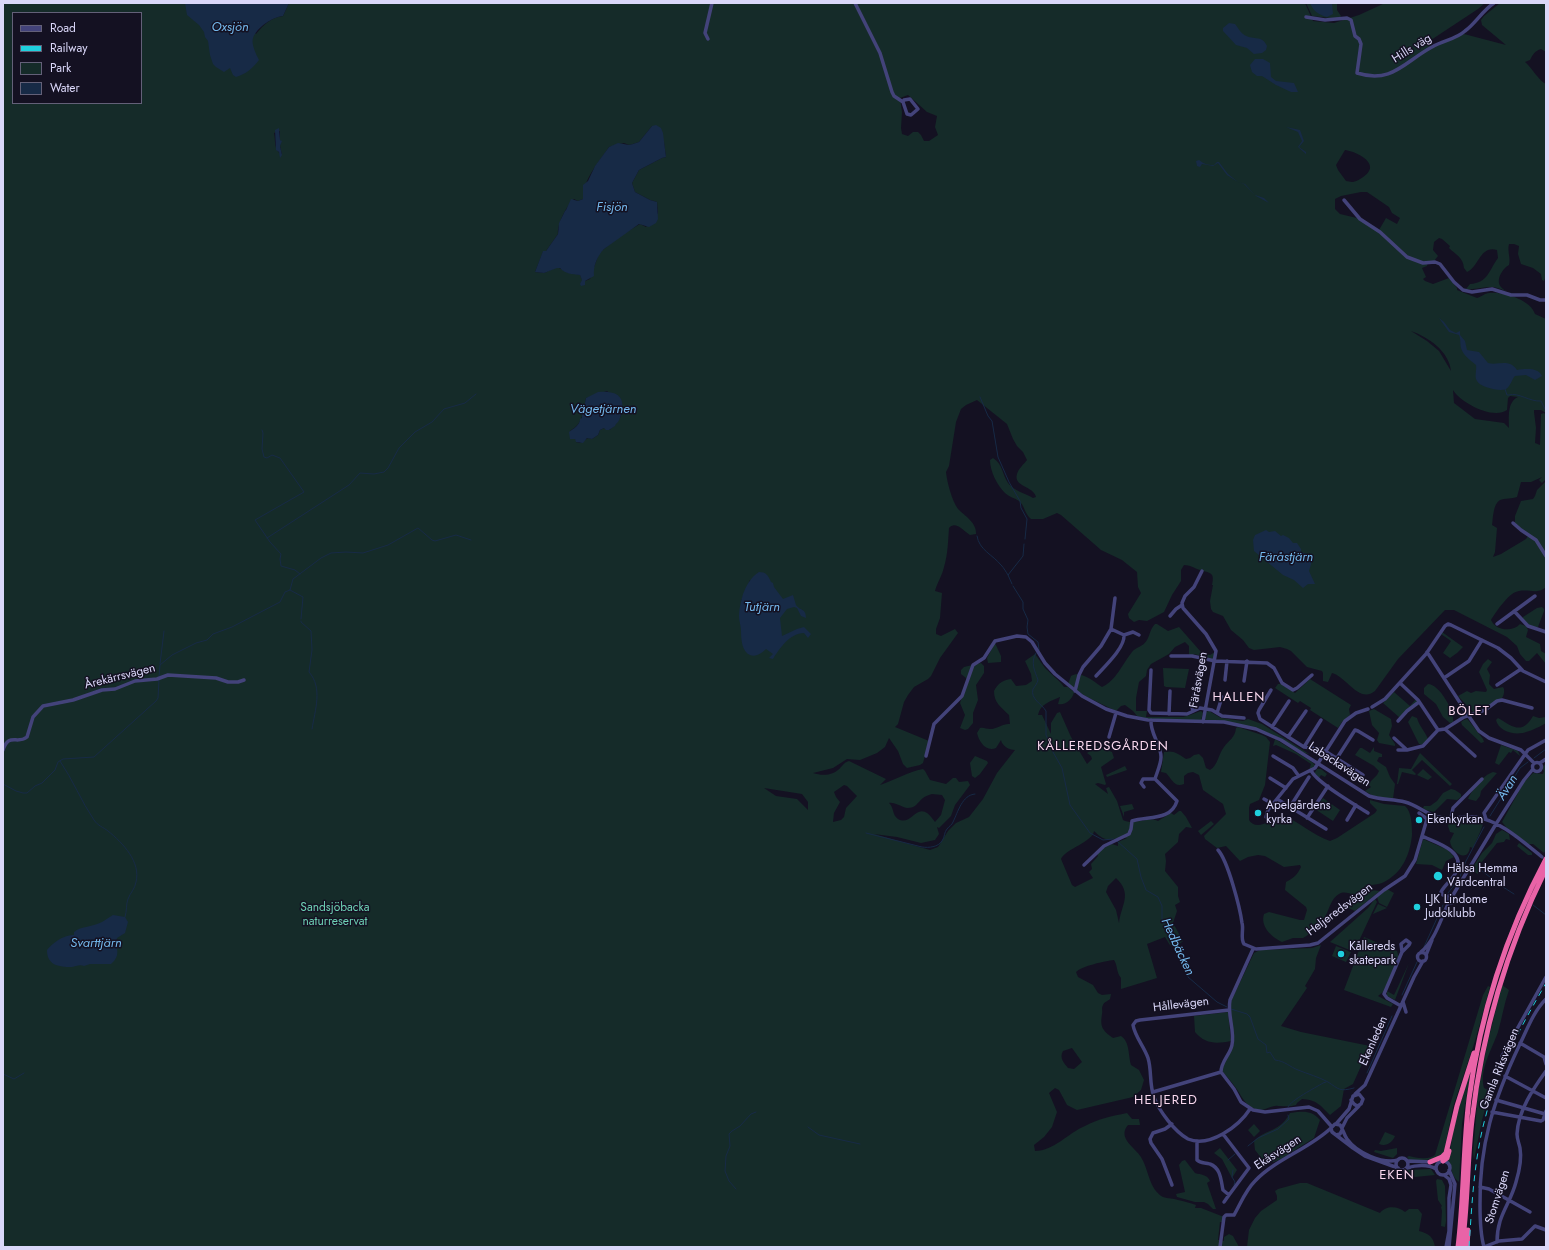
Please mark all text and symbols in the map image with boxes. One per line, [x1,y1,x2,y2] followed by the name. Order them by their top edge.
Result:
[12,12,142,104] legend
[50,19,76,37] text: Road
[211,20,249,36] water label: Oxsjön
[1390,31,1434,67] street label: Hills väg
[50,39,88,57] text: Railway
[50,59,71,77] text: Park
[50,79,80,97] text: Water
[596,200,628,216] water label: Fisjön
[570,402,636,418] water label: Vägetjärnen
[1259,550,1313,566] water label: Färåstjärn
[744,600,780,616] water label: Tutjärn
[1187,651,1211,709] street label: Färåsvägen
[83,661,157,693] street label: Årekärrsvägen
[1213,690,1265,706] district label: HALLEN
[1448,704,1490,720] district label: BÖLET
[1037,739,1169,755] district label: KÅLLEREDSGÅRDEN
[1305,740,1373,790] street label: Labackavägen
[1494,772,1522,804] water label: Ävan
[1266,799,1331,827] place label: Apelgårdens kyrka
[1253,808,1263,818] marker: Apelgårdens kyrka
[1427,813,1483,827] place label: Ekenkyrkan
[1414,815,1424,825] marker: Ekenkyrkan
[1447,862,1518,890] place label: Hälsa Hemma Vårdcentral
[1432,870,1444,882] marker: Hälsa Hemma Vårdcentral
[1304,881,1376,939] street label: Heljeredsvägen
[1425,893,1487,921] place label: LJK Lindome Judoklubb
[300,901,370,929] park label: Sandsjöbacka naturreservat
[1412,902,1422,912] marker: LJK Lindome Judoklubb
[1157,916,1197,978] water label: Hedbäcken
[70,936,122,952] water label: Svarttjärn
[1349,940,1396,968] place label: Kållereds skatepark
[1336,949,1346,959] marker: Kållereds skatepark
[1152,994,1210,1016] street label: Hållevägen
[1357,1014,1391,1068] street label: Ekenleden
[1477,1026,1523,1112] street label: Gamla Riksvägen
[1134,1093,1198,1109] district label: HELJERED
[1252,1133,1304,1173] street label: Ekåsvägen
[1379,1168,1415,1184] district label: EKEN
[1483,1168,1513,1226] street label: Stomvägen

